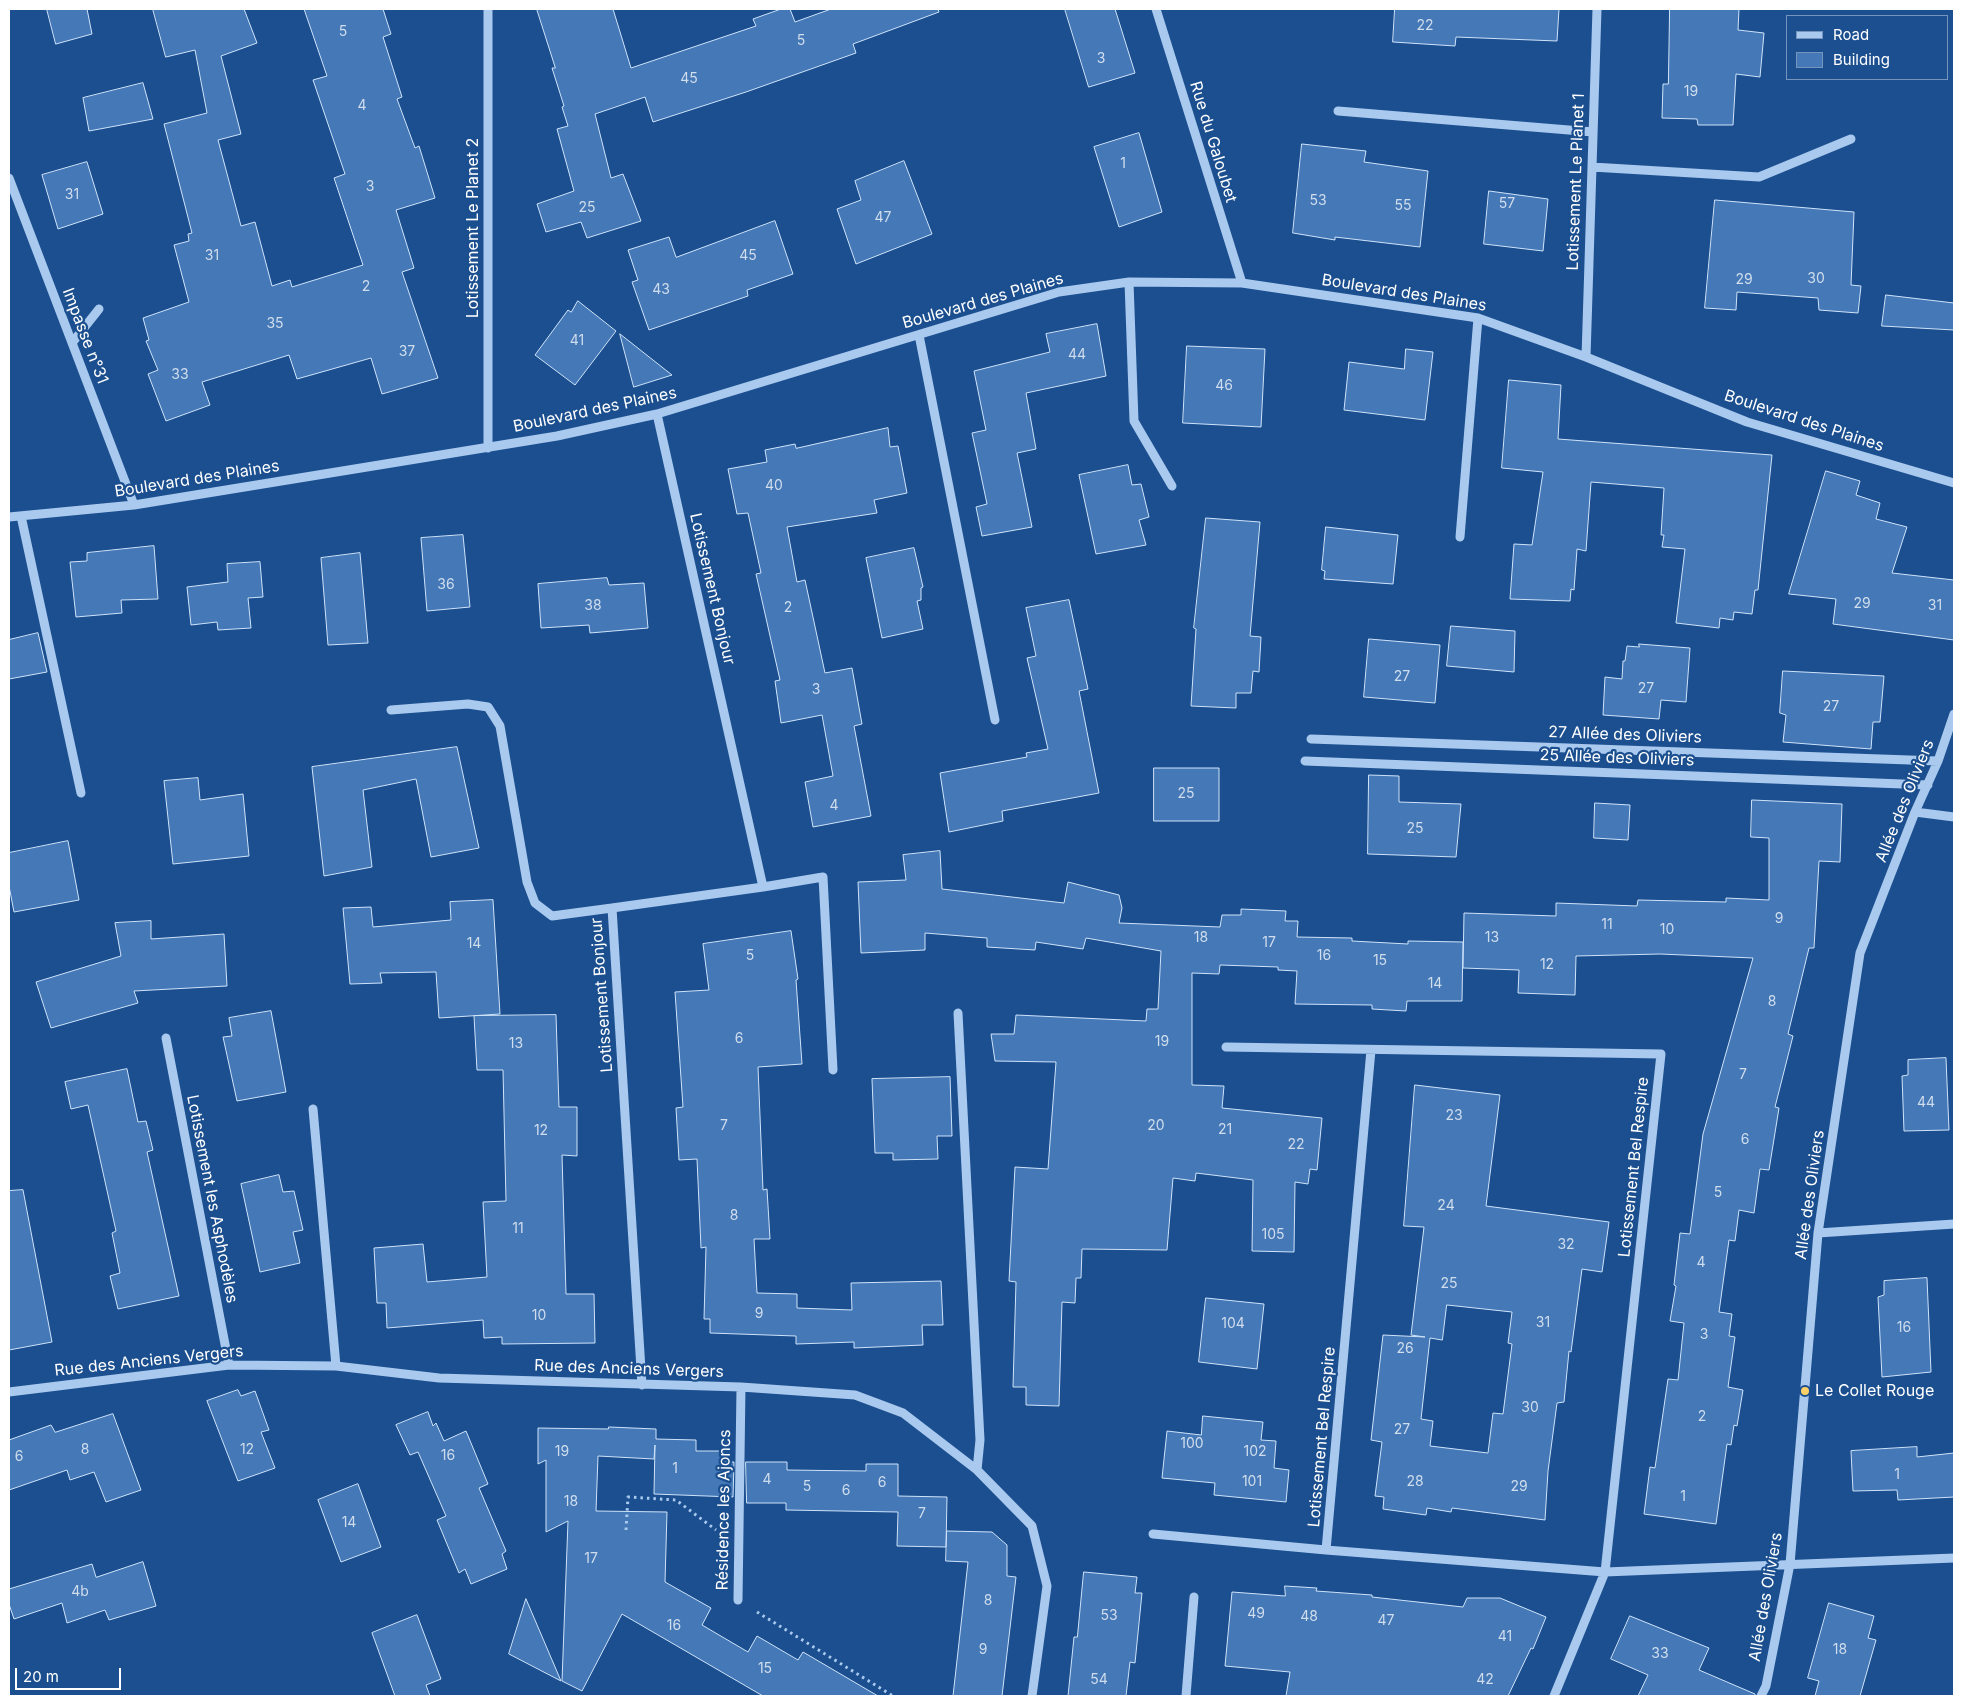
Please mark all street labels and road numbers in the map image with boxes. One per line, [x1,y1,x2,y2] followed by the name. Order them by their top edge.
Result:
[1185,79,1241,205] street label: Rue du Galoubet
[1563,93,1589,271] street label: Lotissement Le Planet 1
[463,138,483,318] street label: Lotissement Le Planet 2
[900,269,1066,333] street label: Boulevard des Plaines
[1320,270,1488,316] street label: Boulevard des Plaines
[58,285,112,387] street label: Impasse n°31
[512,383,678,437] street label: Boulevard des Plaines
[1722,386,1886,456] street label: Boulevard des Plaines
[113,456,281,502] street label: Boulevard des Plaines
[685,511,739,667] street label: Lotissement Bonjour
[1548,723,1702,747] street label: 27 Allée des Oliviers
[1872,737,1938,865] street label: Allée des Oliviers
[1539,746,1695,770] street label: 25 Allée des Oliviers
[587,917,617,1073] street label: Lotissement Bonjour
[1615,1076,1653,1258] street label: Lotissement Bel Respire
[182,1093,242,1305] street label: Lotissement les Asphodèles
[1791,1129,1829,1261] street label: Allée des Oliviers
[54,1342,244,1380] street label: Rue des Anciens Vergers
[1305,1346,1339,1528] street label: Lotissement Bel Respire
[534,1356,724,1382] street label: Rue des Anciens Vergers
[713,1429,735,1591] street label: Résidence les Ajoncs
[1745,1531,1787,1663] street label: Allée des Oliviers

